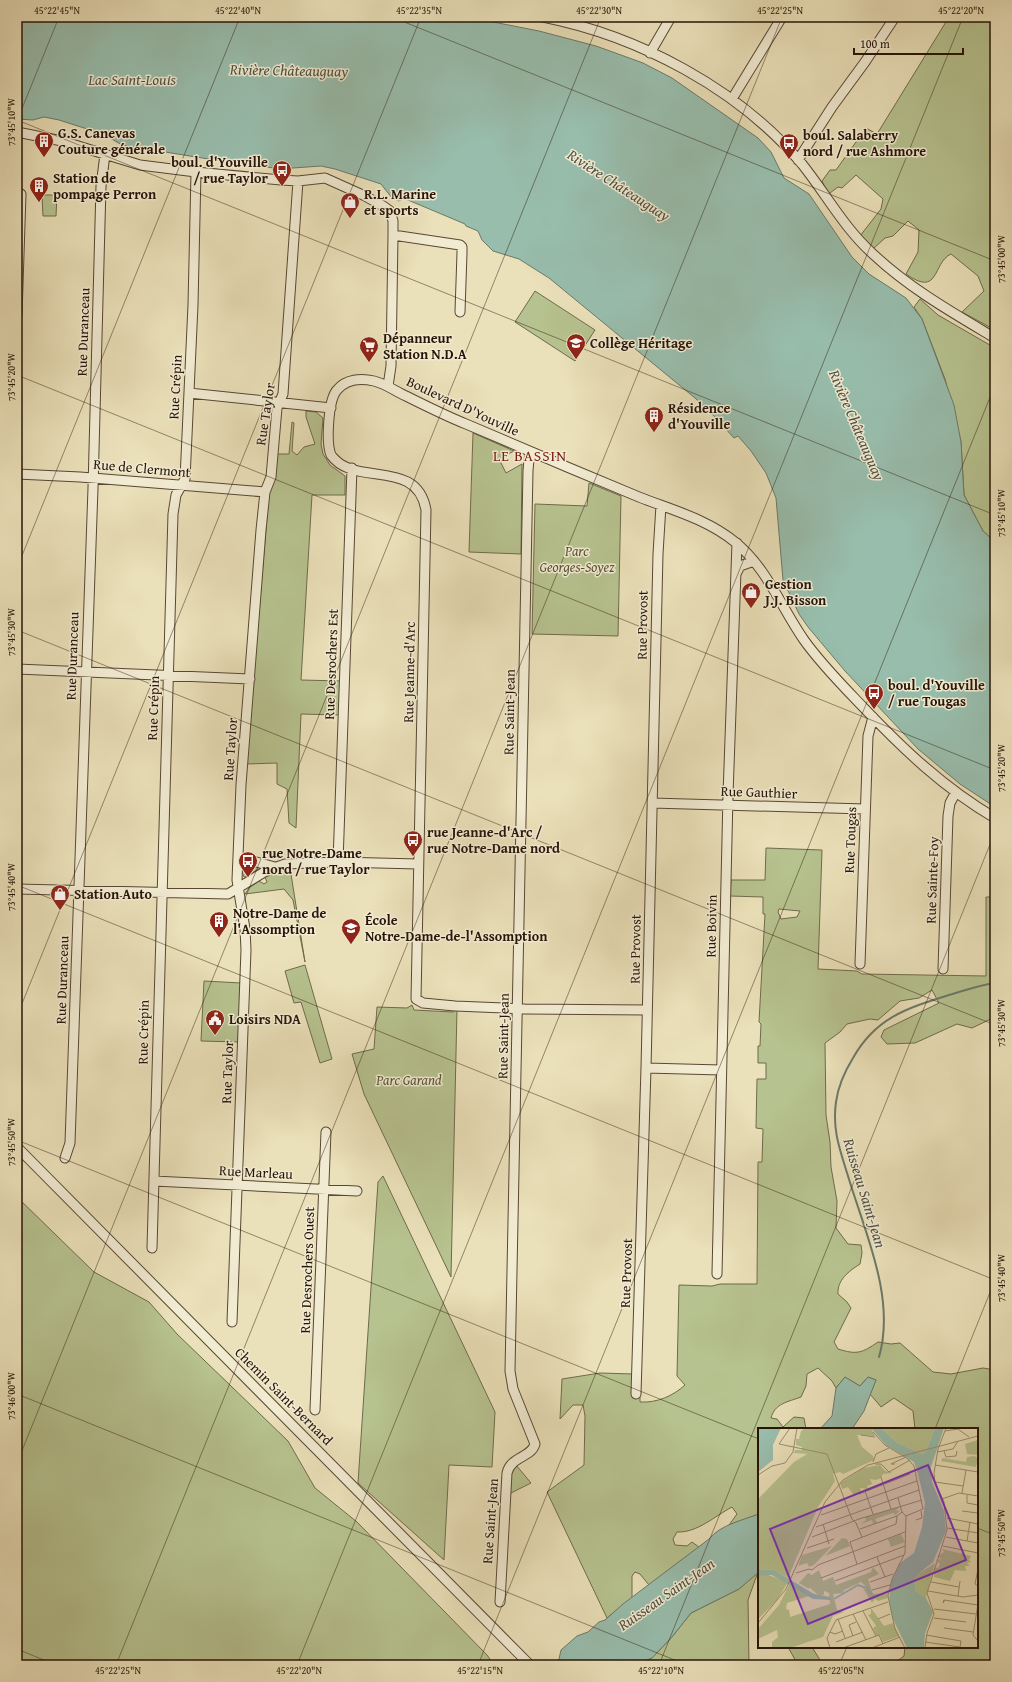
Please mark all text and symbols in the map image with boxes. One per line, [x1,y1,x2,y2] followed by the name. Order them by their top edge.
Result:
[34,3,80,18] text: 45°22'45"N
[215,3,261,18] text: 45°22'40"N
[396,3,442,18] text: 45°22'35"N
[576,3,622,18] text: 45°22'30"N
[757,3,803,18] text: 45°22'25"N
[938,3,984,18] text: 45°22'20"N
[854,30,963,56] scale bar
[860,35,890,52] text: 100 m
[229,58,348,82] water label: Rivière Châteauguay
[87,69,176,90] water label: Lac Saint-Louis
[4,98,19,146] text: 73°45'10"W
[58,123,165,159] place label: G.S. Canevas Couture générale
[803,125,926,161] place label: boul. Salaberry nord / rue Ashmore
[33,130,55,158] building icon: G.S. Canevas Couture générale
[778,132,800,160] bus stop icon: boul. Salaberry nord / rue Ashmore
[563,143,674,226] water label: Rivière Châteauguay
[171,152,269,188] place label: boul. d'Youville / rue Taylor
[271,159,293,187] bus stop icon: boul. d'Youville / rue Taylor
[53,168,157,204] place label: Station de pompage Perron
[28,175,50,203] building icon: Station de pompage Perron
[364,184,436,220] place label: R.L. Marine et sports
[339,191,361,219] shop icon: R.L. Marine et sports
[994,235,1009,283] text: 73°45'00"W
[71,287,95,377] street label: Rue Duranceau
[383,328,467,364] place label: Dépanneur Station N.D.A
[565,332,587,360] school or university icon: Collège Héritage
[590,333,692,353] place label: Collège Héritage
[358,335,380,363] supermarket icon: Dépanneur Station N.D.A
[4,353,19,401] text: 73°45'20"W
[163,354,187,420] street label: Rue Crépin
[824,365,890,484] water label: Rivière Châteauguay
[403,371,523,441] street label: Boulevard D'Youville
[250,381,280,447] street label: Rue Taylor
[668,398,731,434] place label: Résidence d'Youville
[643,405,665,433] building icon: Résidence d'Youville
[493,445,567,466] district label: LE BASSIN
[92,454,192,482] street label: Rue de Clermont
[994,489,1009,537] text: 73°45'10"W
[539,541,615,577] park label: Parc Georges-Soyez
[763,574,827,610] place label: Gestion J.J. Bisson
[740,581,762,609] shop icon: Gestion J.J. Bisson
[631,590,653,660] street label: Rue Provost
[4,608,19,656] text: 73°45'30"W
[319,608,343,720] street label: Rue Desrochers Est
[60,611,84,701] street label: Rue Duranceau
[398,621,420,723] street label: Rue Jeanne-d'Arc
[498,669,520,755] street label: Rue Saint-Jean
[142,675,164,741] street label: Rue Crépin
[888,675,985,711] place label: boul. d'Youville / rue Tougas
[863,682,885,710] bus stop icon: boul. d'Youville / rue Tougas
[218,717,242,781] street label: Rue Taylor
[994,744,1009,792] text: 73°45'20"W
[720,781,798,803] street label: Rue Gauthier
[839,806,861,874] street label: Rue Tougas
[427,822,560,858] place label: rue Jeanne-d'Arc / rue Notre-Dame nord
[402,829,424,857] bus stop icon: rue Jeanne-d'Arc / rue Notre-Dame nord
[920,836,944,924] street label: Rue Sainte-Foy
[262,843,370,879] place label: rue Notre-Dame nord / rue Taylor
[237,850,259,878] bus stop icon: rue Notre-Dame nord / rue Taylor
[4,863,19,911] text: 73°45'40"W
[49,883,71,911] shop icon: Station Auto
[74,884,153,904] place label: Station Auto
[700,894,722,958] street label: Rue Boivin
[233,903,327,939] place label: Notre-Dame de l'Assomption
[208,910,230,938] building icon: Notre-Dame de l'Assomption
[365,910,548,946] place label: École Notre-Dame-de-l'Assomption
[624,914,646,984] street label: Rue Provost
[340,917,362,945] school or university icon: École Notre-Dame-de-l'Assomption
[50,935,74,1025] street label: Rue Duranceau
[492,993,514,1079] street label: Rue Saint-Jean
[132,999,154,1064] street label: Rue Crépin
[994,999,1009,1047] text: 73°45'30"W
[204,1008,226,1036] public building icon: Loisirs NDA
[229,1009,301,1029] place label: Loisirs NDA
[216,1040,238,1104] street label: Rue Taylor
[375,1070,442,1090] park label: Parc Garand
[4,1118,19,1166] text: 73°45'50"W
[838,1135,892,1251] water label: Ruisseau Saint-Jean
[219,1160,294,1184] street label: Rue Marleau
[295,1206,319,1334] street label: Rue Desrochers Ouest
[615,1238,637,1308] street label: Rue Provost
[994,1254,1009,1302] text: 73°45'40"W
[231,1343,338,1450] street label: Chemin Saint-Bernard
[4,1372,19,1420] text: 73°46'00"W
[758,1428,978,1648] inset map
[477,1477,503,1564] street label: Rue Saint-Jean
[994,1509,1009,1557] text: 73°45'50"W
[613,1553,719,1636] water label: Ruisseau Saint-Jean
[95,1663,141,1678] text: 45°22'25"N
[276,1663,322,1678] text: 45°22'20"N
[457,1663,503,1678] text: 45°22'15"N
[638,1663,684,1678] text: 45°22'10"N
[818,1663,864,1678] text: 45°22'05"N

